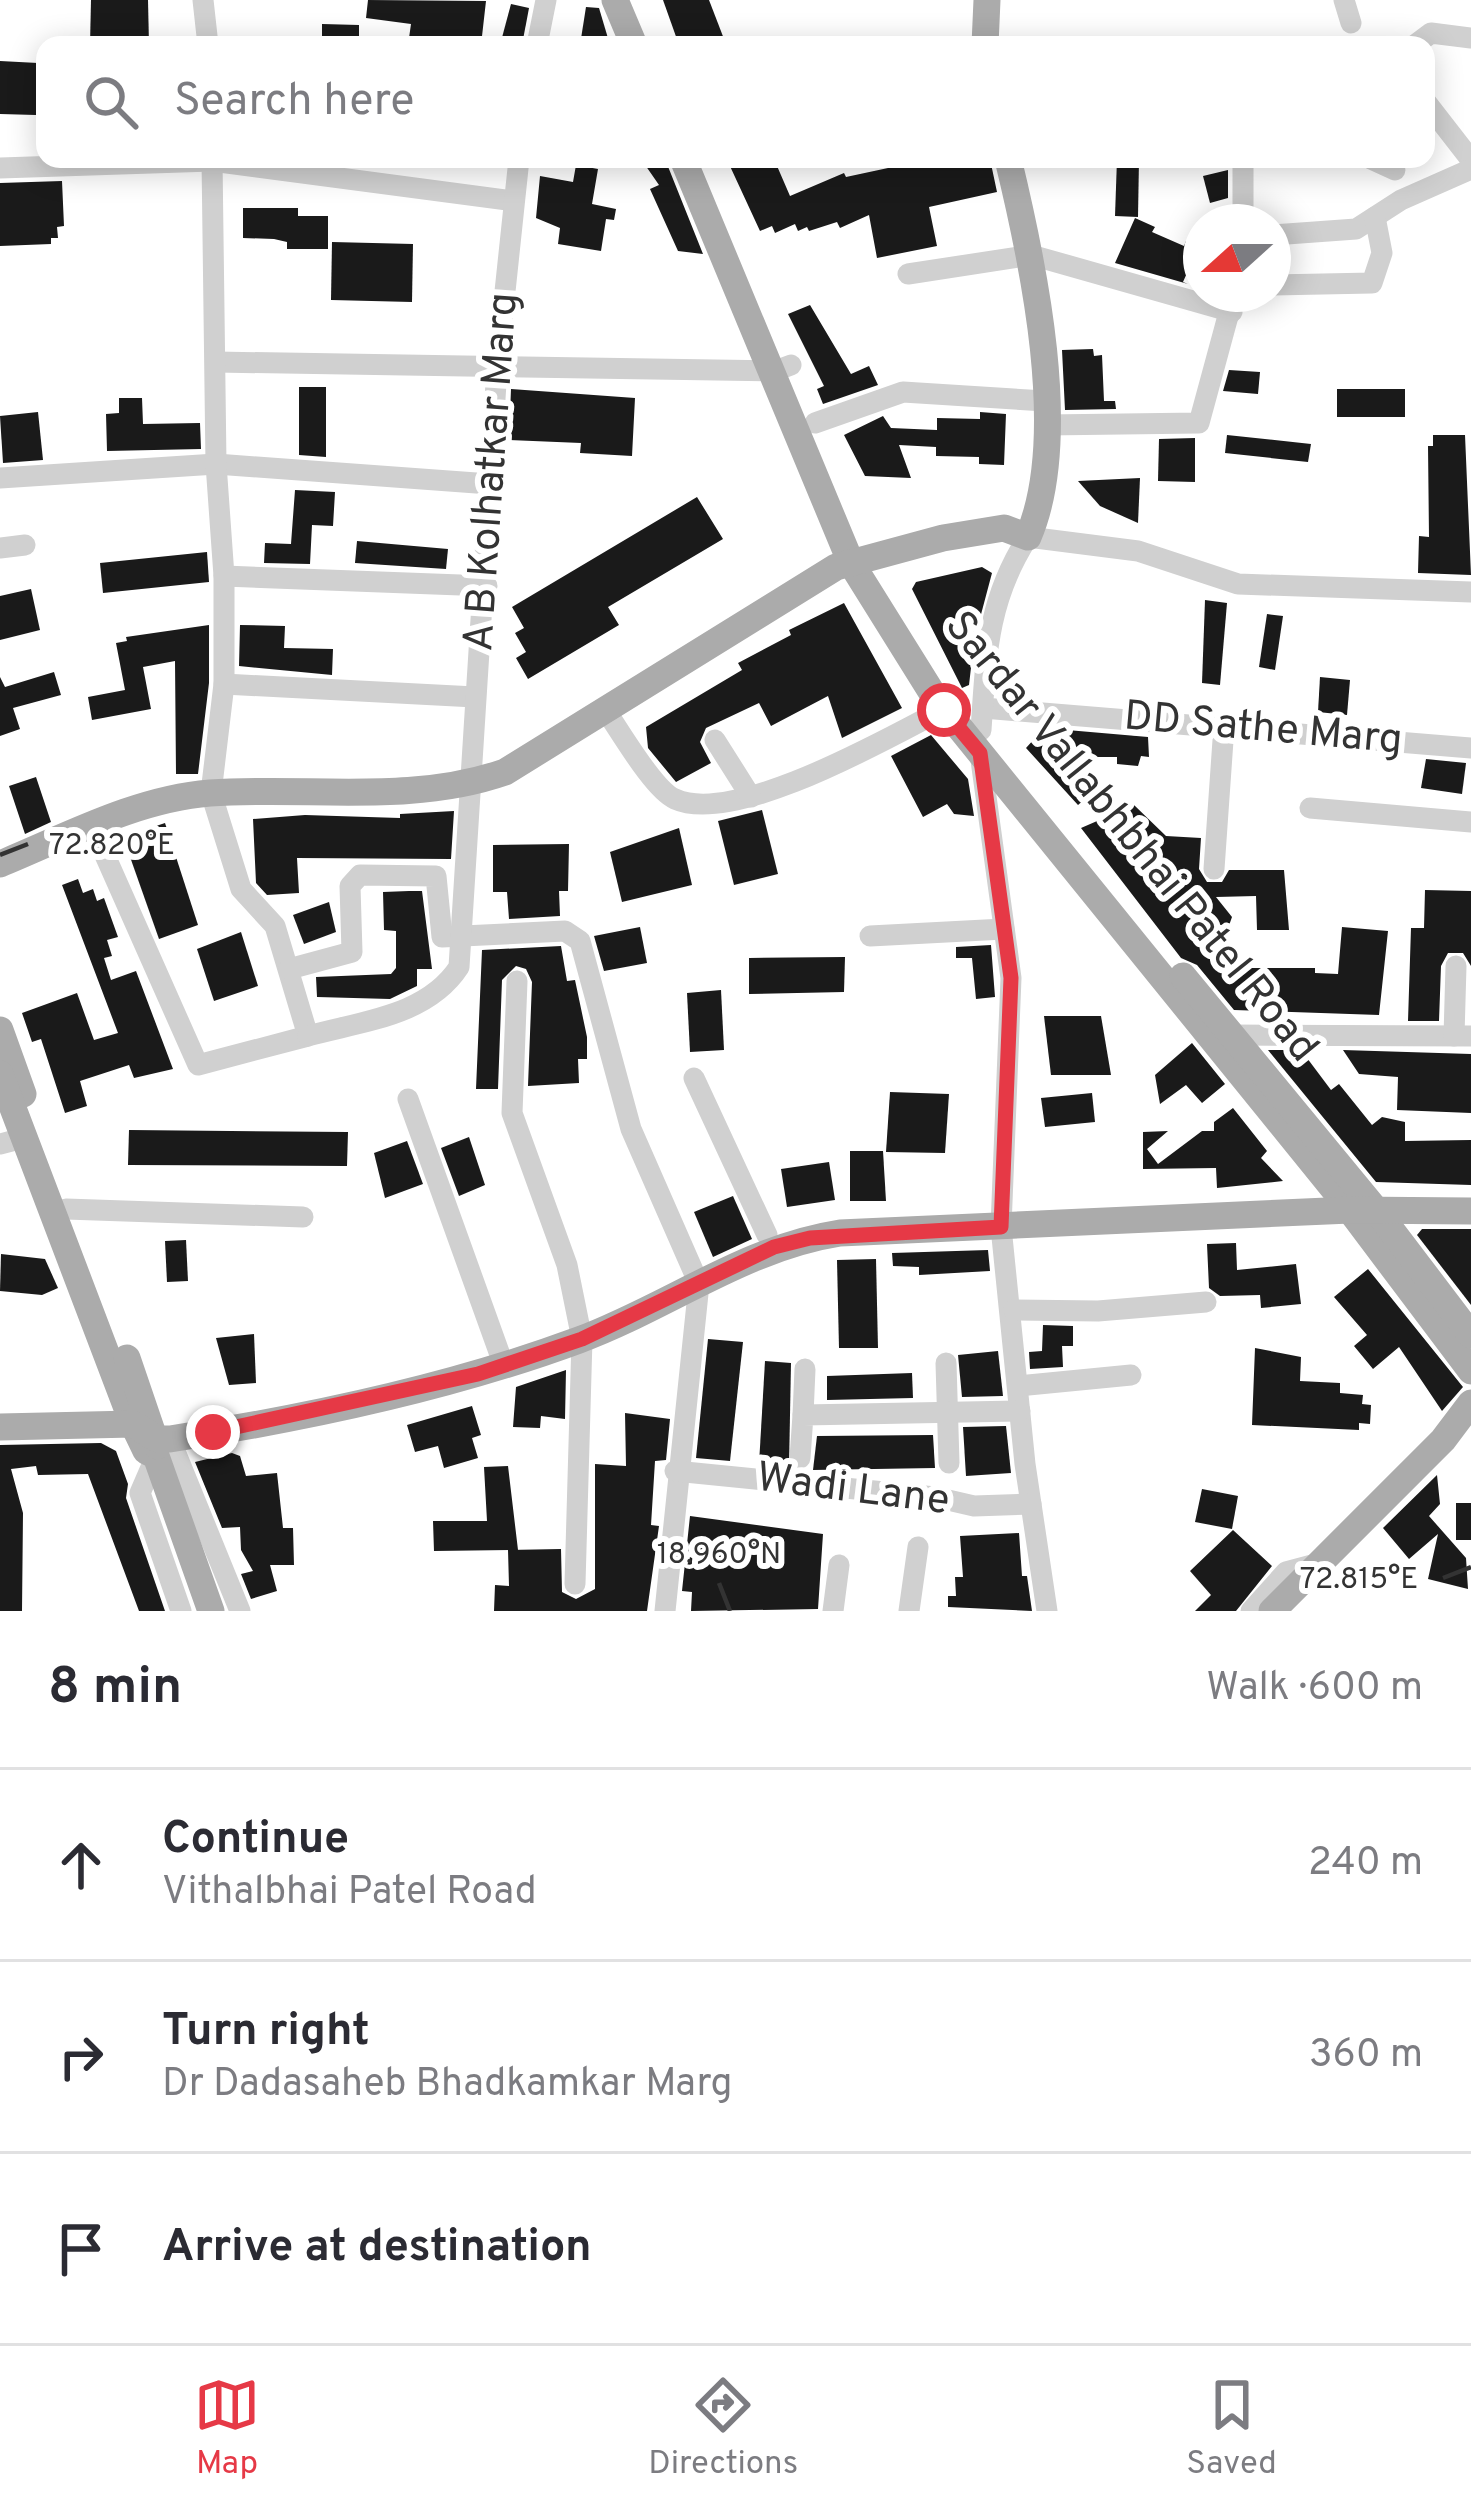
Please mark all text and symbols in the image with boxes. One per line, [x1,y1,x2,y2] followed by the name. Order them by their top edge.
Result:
[36,36,1435,168] search box
[78,69,144,135] icon: search
[174,74,414,131] text: Search here
[1183,204,1291,312] north arrow
[454,291,532,653] street label: A B Kolhatkar Marg
[932,602,1328,1074] street label: Sardar Vallabhbhai Patel Road
[917,683,971,737] route start
[1121,691,1405,769] street label: DD Sathe Marg
[49,828,175,865] text: 72.820°E
[186,1405,240,1459] route end
[753,1453,953,1529] street label: Wadi Lane
[657,1537,781,1574] text: 18.960°N
[1300,1562,1418,1599] text: 72.815°E
[48,1657,182,1722] text: 8 min
[1206,1665,1423,1714] text: Walk · 600 m
[162,1812,349,1869] text: Continue
[48,1832,114,1898] icon: ahead
[1308,1840,1423,1889] text: 240 m
[162,1869,537,1918] text: Vithalbhai Patel Road
[162,2004,370,2061] text: Turn right
[48,2024,114,2090] icon: right
[1309,2032,1423,2081] text: 360 m
[162,2061,733,2110] text: Dr Dadasaheb Bhadkamkar Marg
[48,2216,114,2282] icon: arrive
[162,2220,592,2277] text: Arrive at destination
[194,2372,260,2486] tab: Map
[648,2372,798,2486] tab: Directions
[1186,2372,1277,2486] tab: Saved

